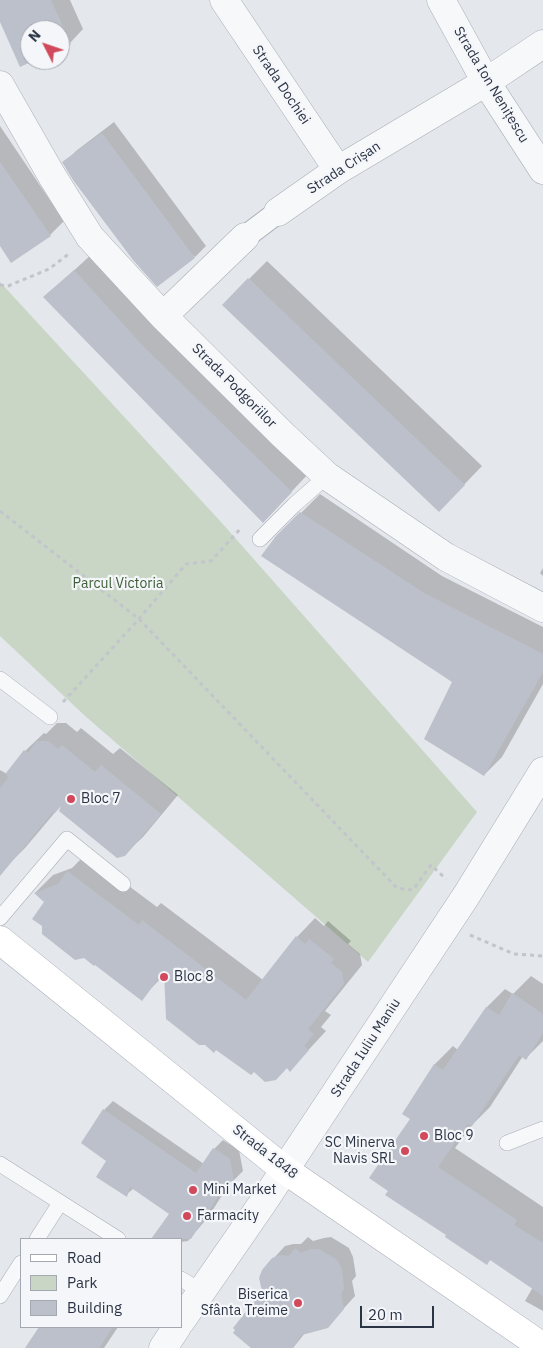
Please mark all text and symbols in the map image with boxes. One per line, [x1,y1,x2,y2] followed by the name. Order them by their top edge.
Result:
[20,20,70,70] north arrow
[450,24,532,146] street label: Strada Ion Nenițescu
[24,26,45,46] text: N
[248,42,314,128] street label: Strada Dochiei
[304,138,384,198] street label: Strada Crișan
[188,340,280,432] street label: Strada Podgoriilor
[73,576,163,592] park label: Parcul Victoria
[81,791,121,807] place label: Bloc 7
[65,793,77,805] marker: Bloc 7
[174,969,214,985] place label: Bloc 8
[158,971,170,983] marker: Bloc 8
[328,995,404,1101] street label: Strada Iuliu Maniu
[229,1121,301,1183] street label: Strada 1848
[434,1128,474,1144] place label: Bloc 9
[418,1130,430,1142] marker: Bloc 9
[325,1135,395,1168] place label: SC Minerva Navis SRL
[399,1145,411,1157] marker: SC Minerva Navis SRL
[203,1182,276,1198] place label: Mini Market
[187,1184,199,1196] marker: Mini Market
[197,1208,259,1224] place label: Farmacity
[181,1210,193,1222] marker: Farmacity
[20,1238,182,1328] legend
[67,1248,102,1267] text: Road
[67,1273,97,1292] text: Park
[201,1287,288,1320] place label: Biserica Sfânta Treime
[363,1296,437,1328] scale bar
[292,1297,304,1309] marker: Biserica Sfânta Treime
[67,1298,122,1317] text: Building
[368,1305,403,1324] text: 20 m

